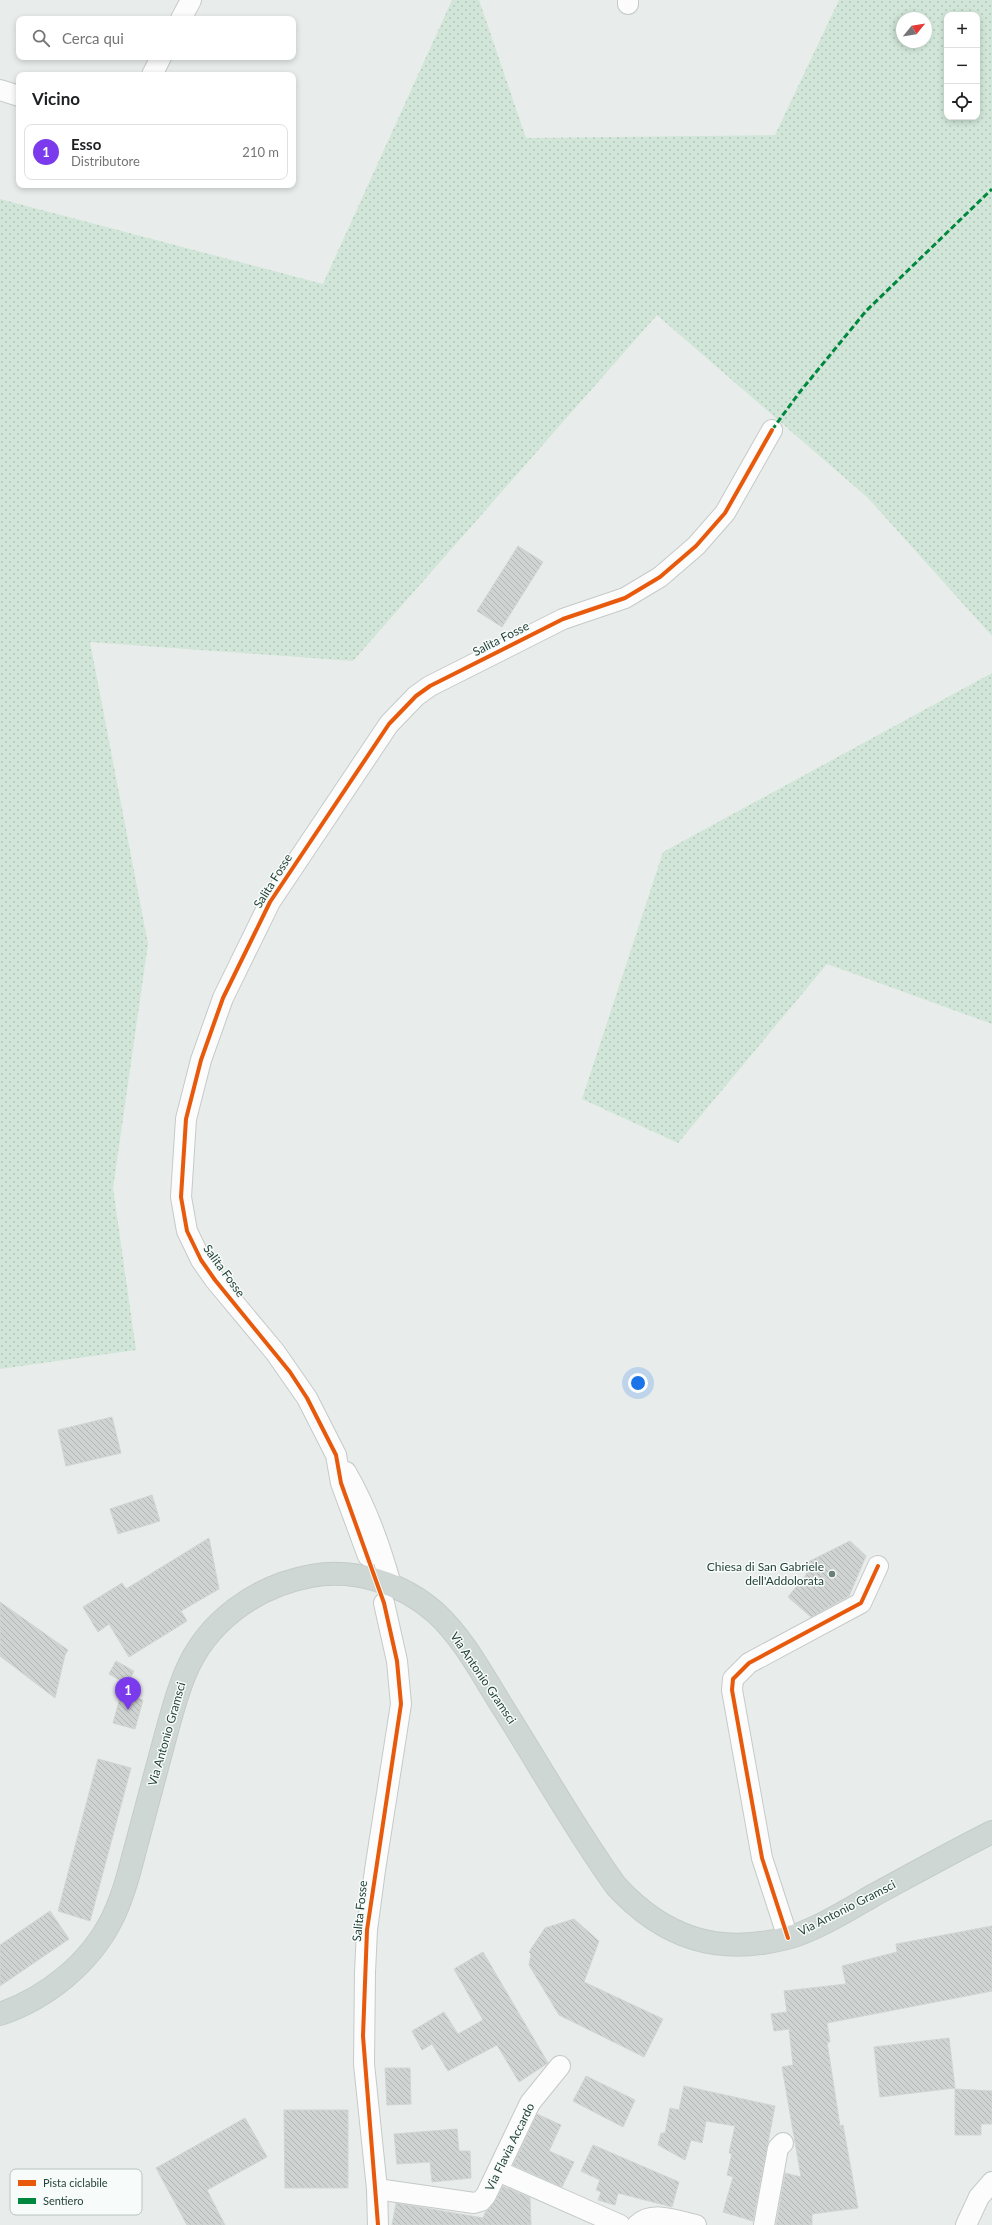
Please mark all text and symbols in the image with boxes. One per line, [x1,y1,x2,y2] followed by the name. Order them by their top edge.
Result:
[896,12,932,48] north arrow
[944,12,980,120] map controls
[944,12,980,48] button: +
[16,16,296,60] search box
[30,27,52,49] icon: search
[62,29,124,47] text: Cerca qui
[944,48,980,84] button: −
[944,84,980,120] button: locate
[32,88,80,109] text: Vicino
[71,135,101,153] text: Esso
[42,144,50,160] text: 1
[242,144,279,160] text: 210 m
[71,153,140,169] text: Distributore
[470,618,531,659] street label: Salita Fosse
[250,851,295,911] street label: Salita Fosse
[200,1242,248,1300] street label: Salita Fosse
[628,1373,648,1393] your location
[707,1559,824,1588] place label: Chiesa di San Gabriele dell'Addolorata
[827,1569,837,1579] marker: Chiesa di San Gabriele dell'Addolorata
[447,1629,520,1727] street label: Via Antonio Gramsci
[115,1677,141,1710] pin: 1
[144,1680,189,1788] street label: Via Antonio Gramsci
[795,1876,898,1939] street label: Via Antonio Gramsci
[349,1880,370,1942] street label: Salita Fosse
[482,2100,537,2193] street label: Via Flavia Accardo
[10,2169,142,2215] legend
[43,2176,108,2189] text: Pista ciclabile
[43,2194,83,2207] text: Sentiero

